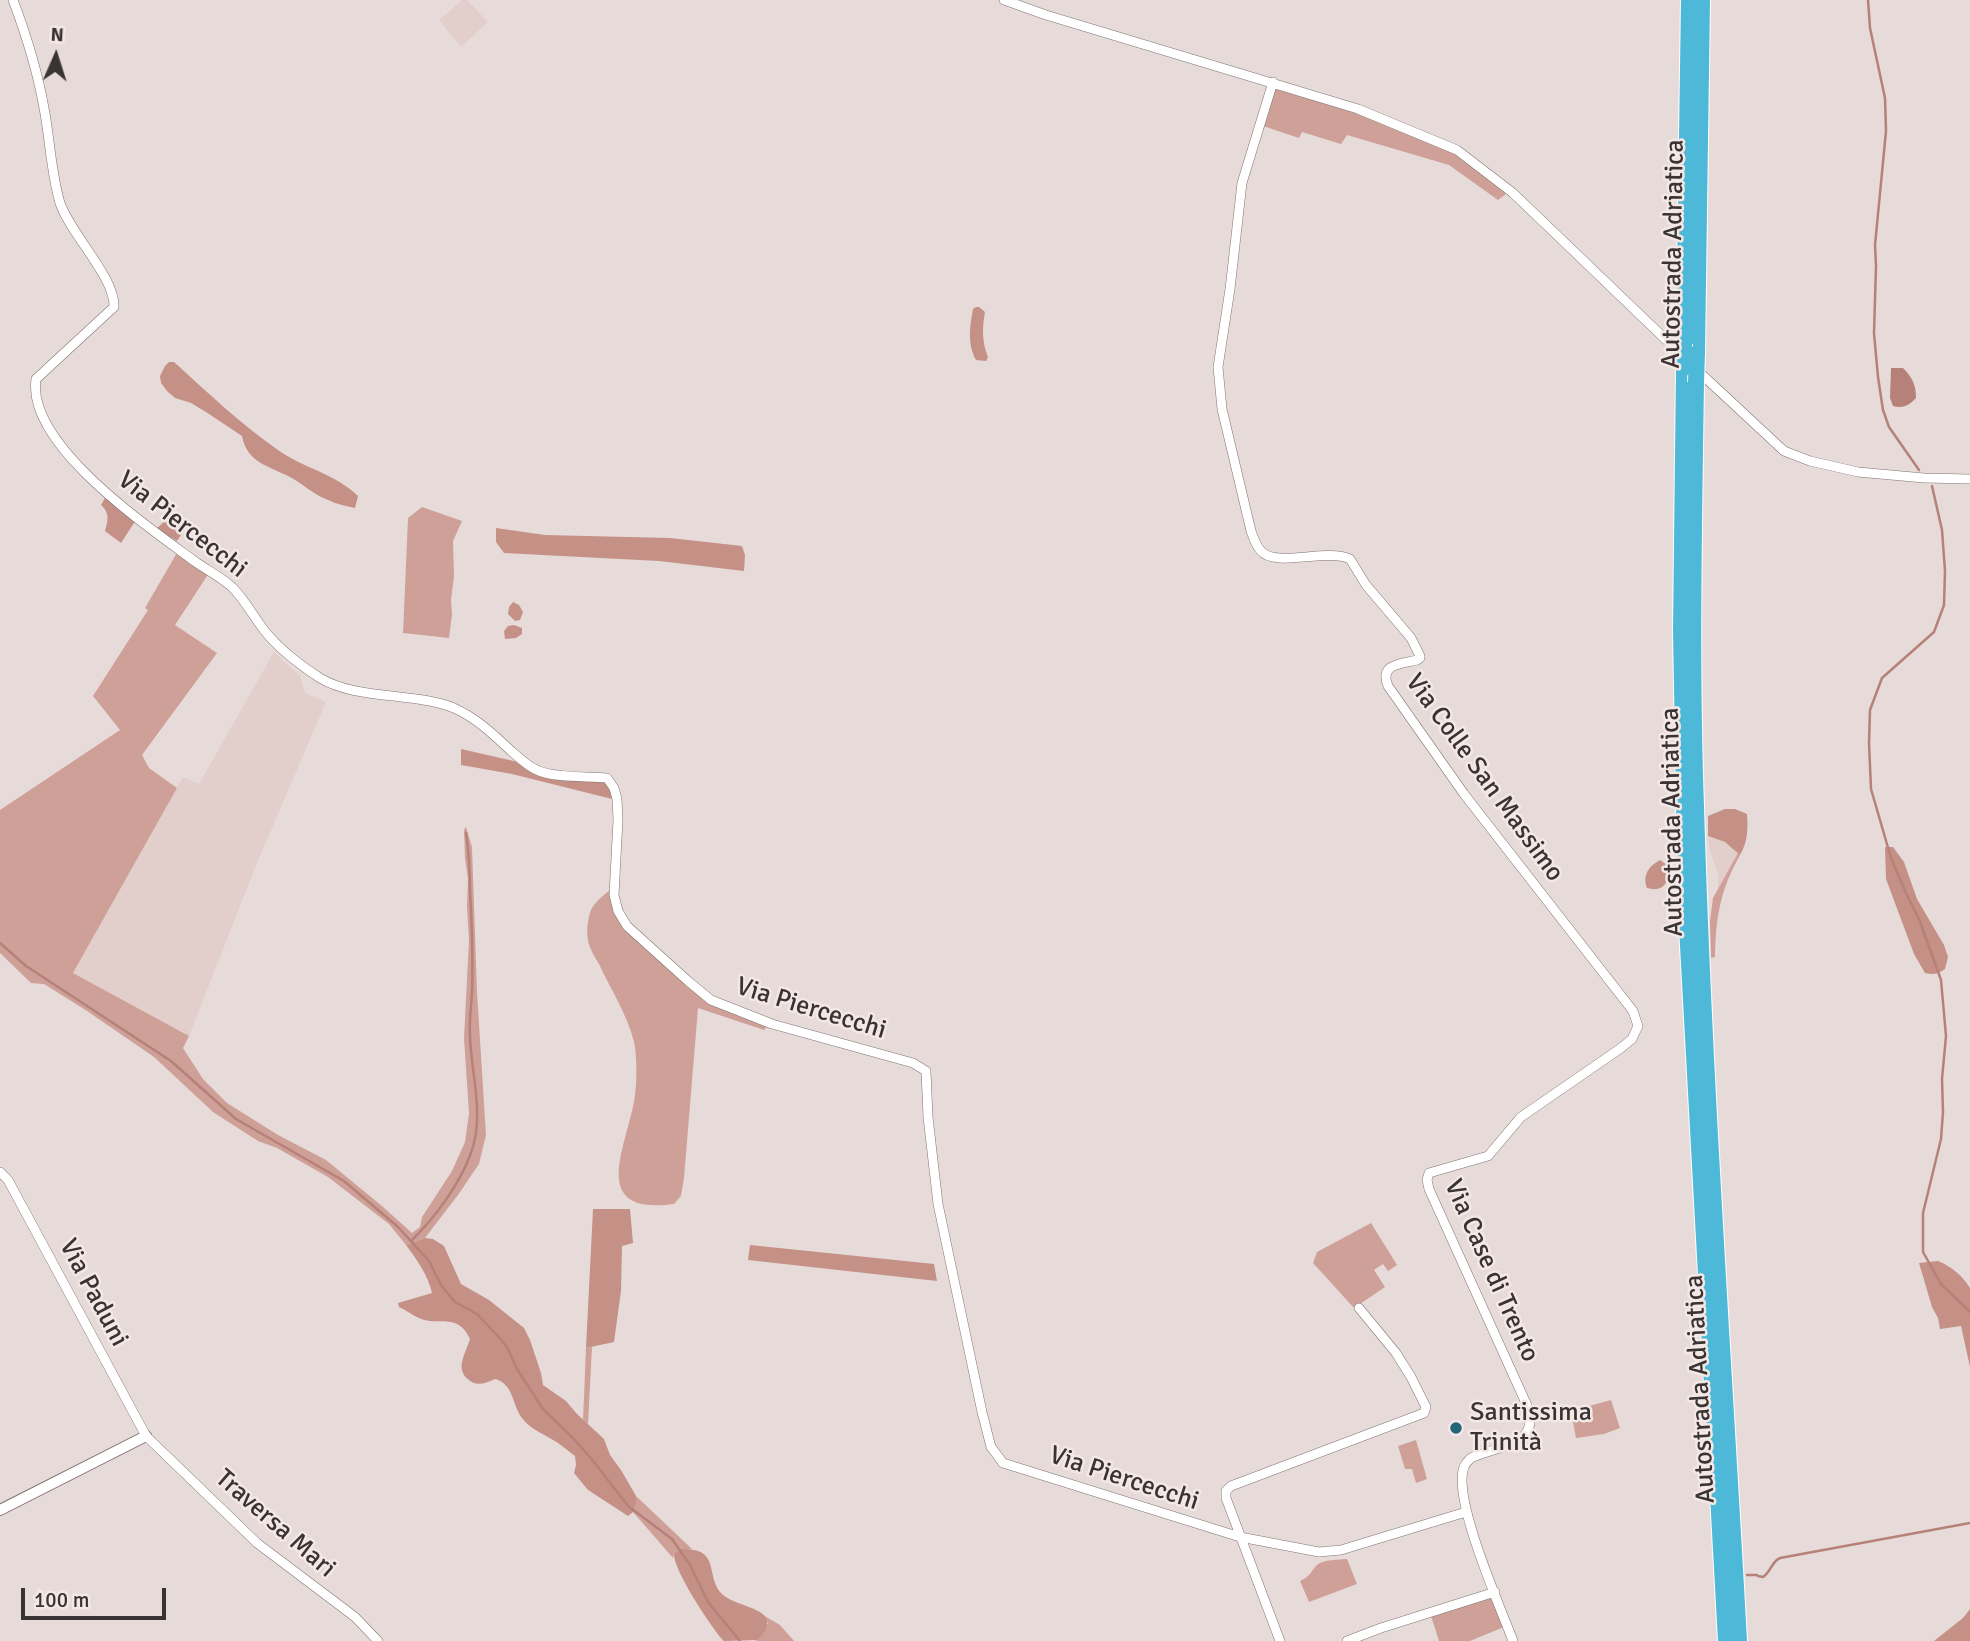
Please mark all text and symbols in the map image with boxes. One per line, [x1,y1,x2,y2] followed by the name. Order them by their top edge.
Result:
[21,21,91,91] north arrow
[50,23,64,47] text: N
[1656,139,1692,369] street label: Autostrada Adriatica
[111,465,253,585] street label: Via Piercecchi
[1398,668,1570,888] street label: Via Colle San Massimo
[1655,707,1691,937] street label: Autostrada Adriatica
[732,971,890,1047] street label: Via Piercecchi
[1437,1175,1545,1367] street label: Via Case di Trento
[52,1234,134,1352] street label: Via Paduni
[1679,1274,1723,1504] street label: Autostrada Adriatica
[1470,1397,1592,1458] place label: Santissima Trinità
[1448,1420,1464,1436] marker: Santissima Trinità
[1045,1440,1203,1518] street label: Via Piercecchi
[208,1463,342,1585] street label: Traversa Mari
[24,1574,170,1618] scale bar
[34,1587,89,1613] text: 100 m

